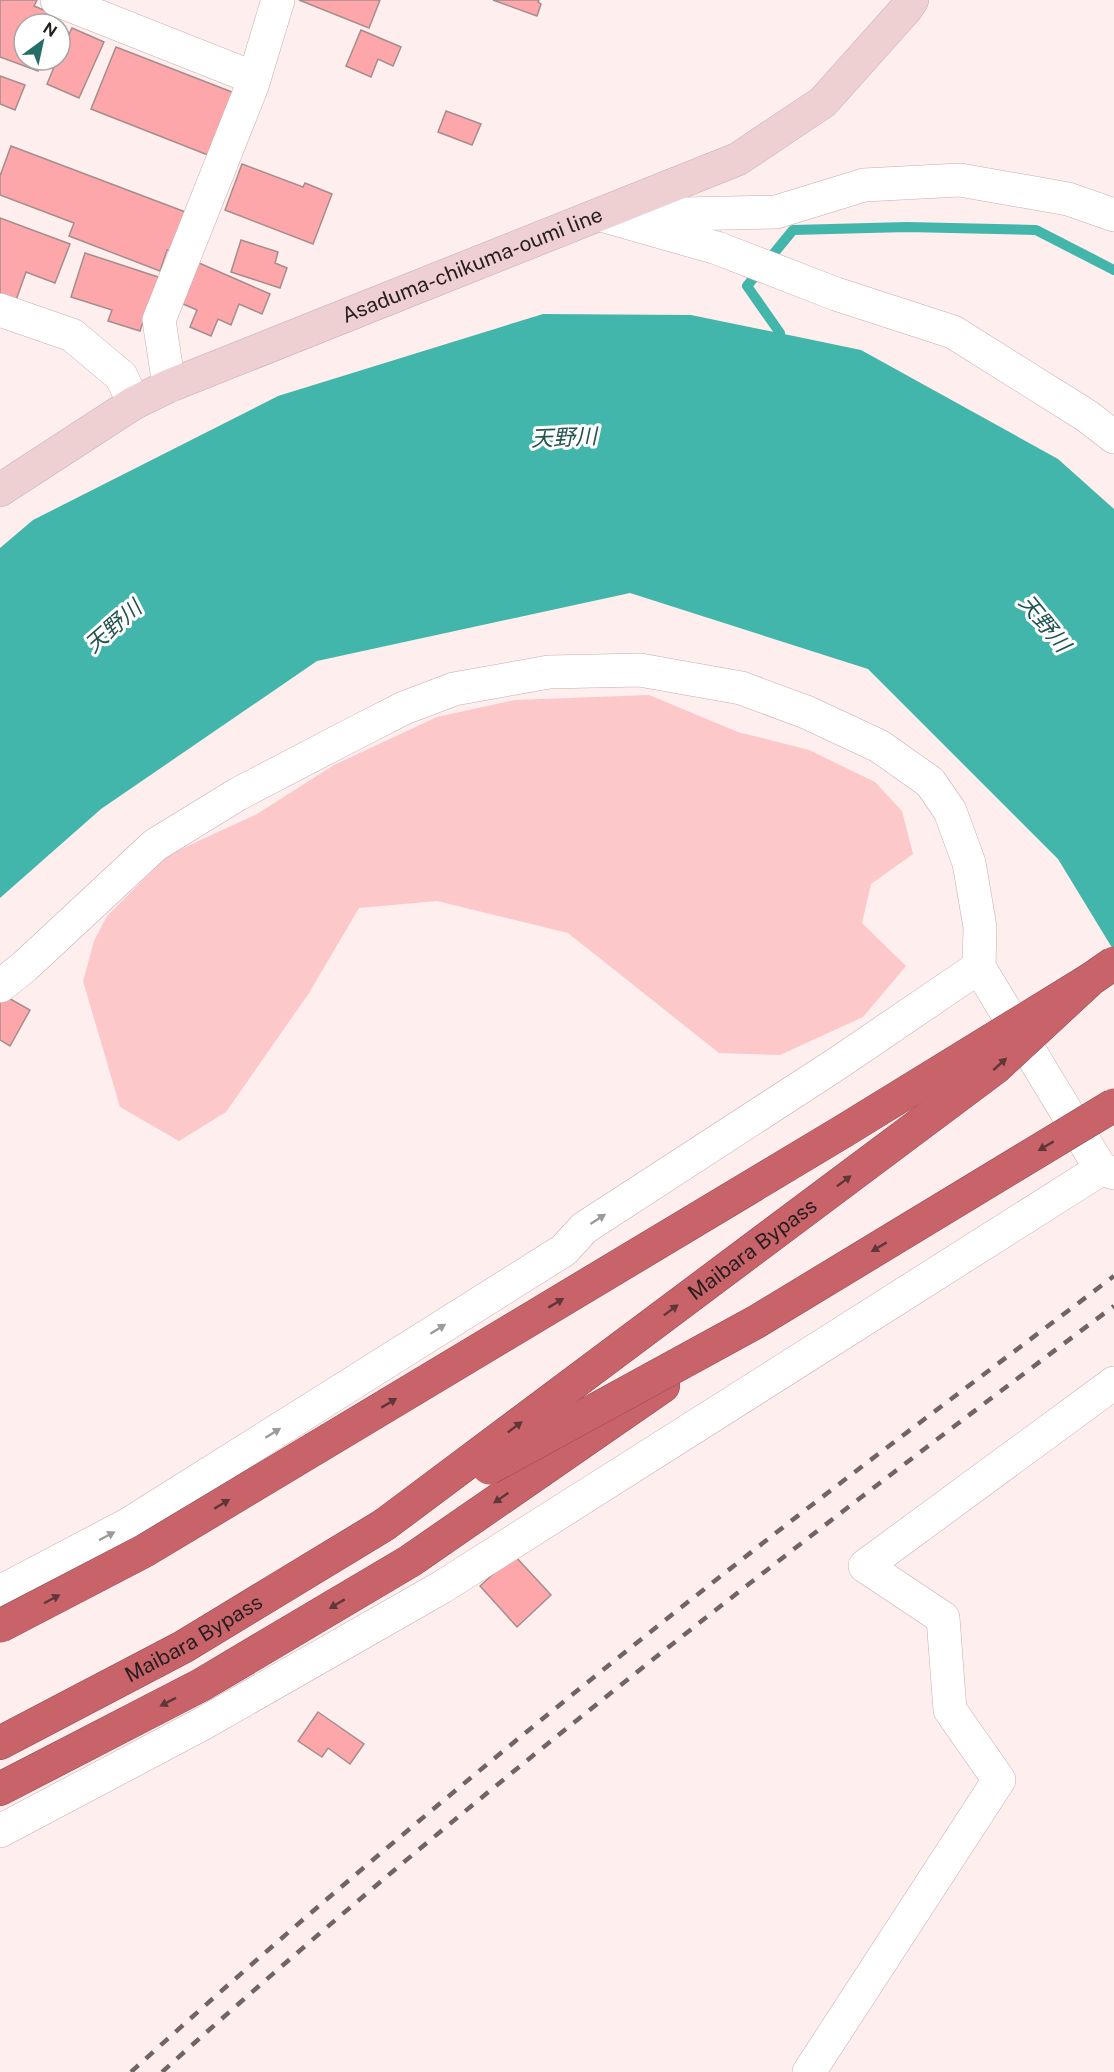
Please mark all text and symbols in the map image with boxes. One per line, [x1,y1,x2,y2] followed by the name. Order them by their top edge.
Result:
[12,12,72,72] north arrow
[39,18,60,41] text: N
[338,201,606,328] street label: Asaduma-chikuma-oumi line
[531,423,599,451] water label: 天野川
[1014,589,1077,658] water label: 天野川
[80,593,148,657] water label: 天野川
[992,1058,1007,1071] one-way arrow
[1038,1140,1054,1151] one-way arrow
[836,1175,852,1187] one-way arrow
[683,1193,821,1305] street label: Maibara Bypass
[590,1214,606,1225] one-way arrow
[871,1242,887,1253] one-way arrow
[548,1297,564,1308] one-way arrow
[664,1305,679,1317] one-way arrow
[430,1324,446,1335] one-way arrow
[381,1398,397,1409] one-way arrow
[508,1422,523,1434] one-way arrow
[265,1428,281,1439] one-way arrow
[493,1492,509,1504] one-way arrow
[214,1499,231,1509] one-way arrow
[99,1531,116,1540] one-way arrow
[120,1589,267,1687] street label: Maibara Bypass
[44,1594,61,1604] one-way arrow
[329,1599,345,1610] one-way arrow
[160,1697,177,1707] one-way arrow

